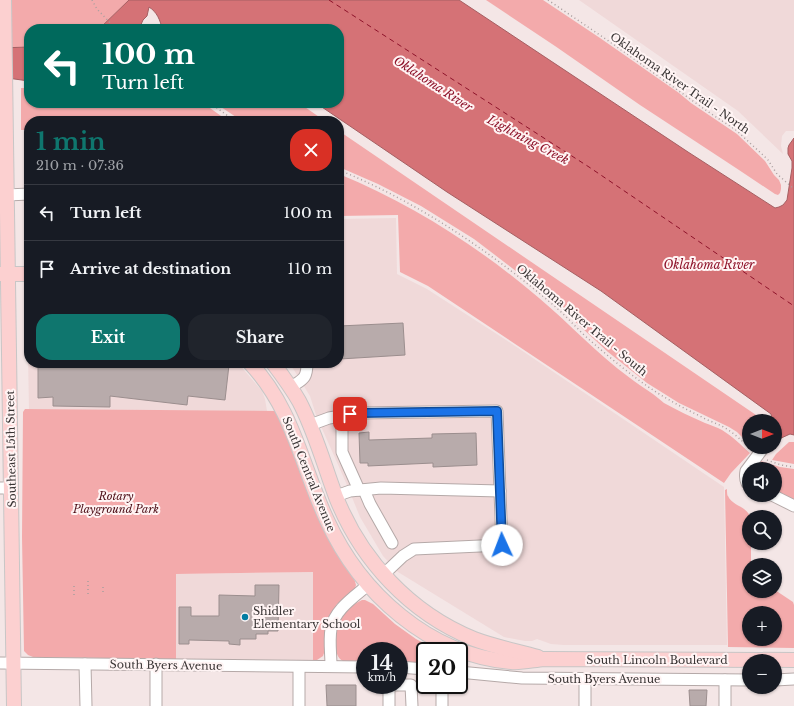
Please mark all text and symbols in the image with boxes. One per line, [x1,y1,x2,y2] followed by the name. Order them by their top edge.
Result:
[608,29,753,137] street label: Oklahoma River Trail - North
[102,37,195,72] text: 100 m
[36,40,88,92] icon: left
[391,53,476,115] water label: Oklahoma River
[102,72,184,94] text: Turn left
[484,111,572,167] water label: Lightning Creek
[36,127,106,156] text: 1 min
[290,129,332,171] button: close
[36,157,124,174] text: 210 m · 07:36
[36,202,58,224] icon: left
[70,203,141,222] text: Turn left
[283,203,332,222] text: 100 m
[664,257,755,272] water label: Oklahoma River
[36,258,58,280] icon: arrive
[70,259,231,278] text: Arrive at destination
[288,259,332,278] text: 110 m
[514,261,651,379] street label: Oklahoma River Trail - South
[36,314,180,360] button: Exit
[188,314,332,360] button: Share
[3,389,19,508] street label: Southeast 15th Street
[333,397,367,431] pin
[339,403,361,425] icon: arrive
[279,414,339,534] street label: South Central Avenue
[742,414,782,454] north arrow
[742,414,782,694] map controls
[742,462,782,502] button: sound
[72,489,159,516] park label: Rotary Playground Park
[742,510,782,550] button: search
[481,524,523,566] position arrow
[742,558,782,598] button: layers
[253,604,361,631] place label: Shidler Elementary School
[742,606,782,646] button: +
[240,612,250,622] marker: Shidler Elementary School
[416,642,468,694] speed limit sign: 20
[371,651,393,675] text: 14
[586,653,728,667] street label: South Lincoln Boulevard
[742,654,782,694] button: −
[110,657,222,673] street label: South Byers Avenue
[368,671,396,684] text: km/h
[548,672,660,686] street label: South Byers Avenue

